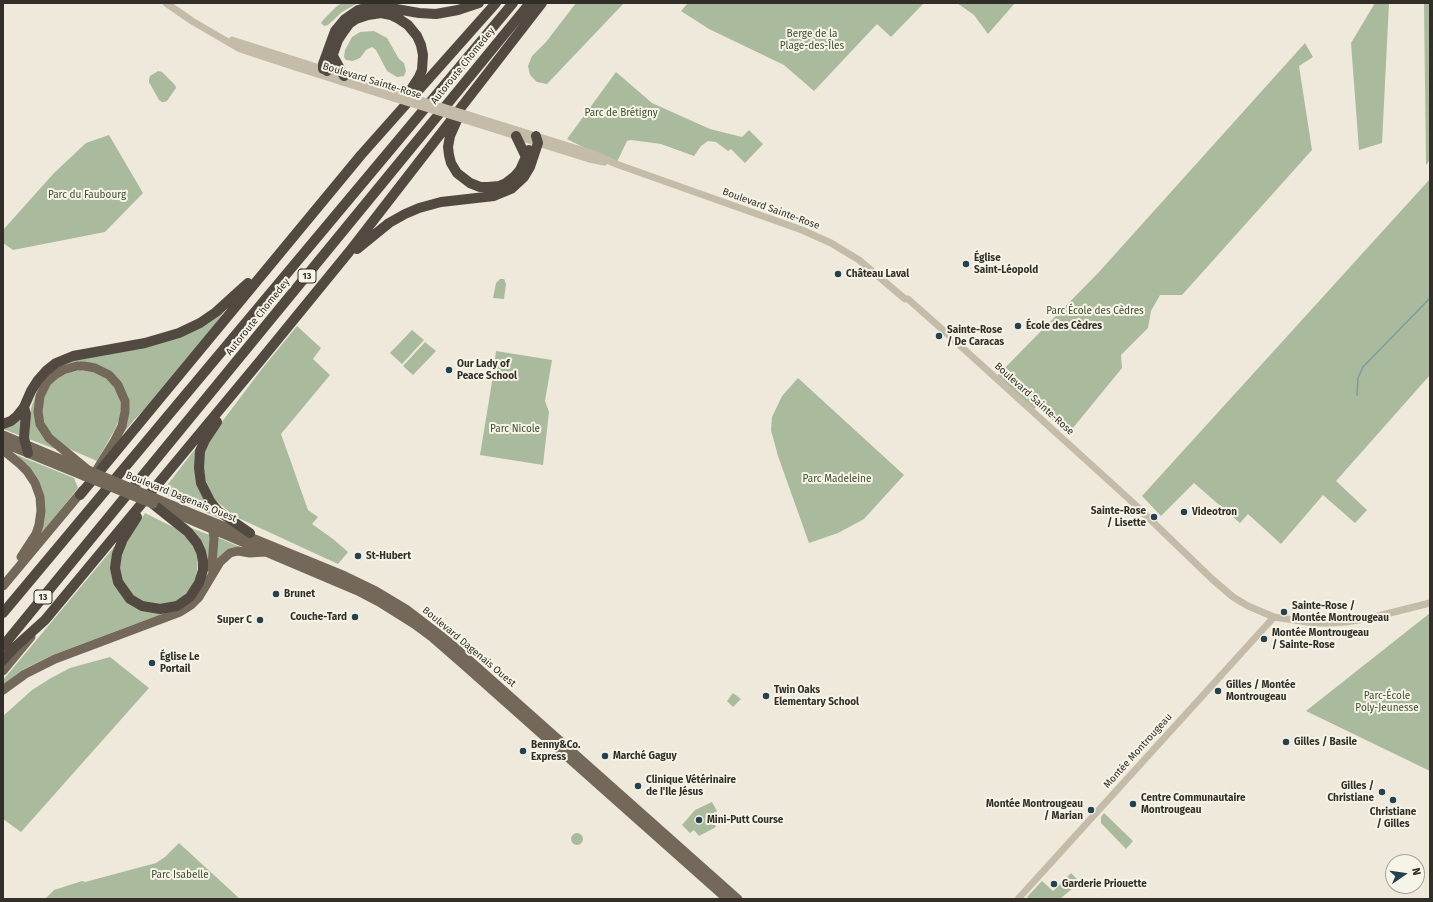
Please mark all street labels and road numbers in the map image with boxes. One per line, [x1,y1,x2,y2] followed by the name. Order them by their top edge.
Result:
[428,25,498,107] street label: Autoroute Chomedey
[321,60,423,102] street label: Boulevard Sainte-Rose
[721,186,821,232] street label: Boulevard Sainte-Rose
[298,269,316,283] road number: 13
[223,276,293,358] street label: Autoroute Chomedey
[992,360,1076,438] street label: Boulevard Sainte-Rose
[124,469,238,525] street label: Boulevard Dagenais Ouest
[34,590,52,604] road number: 13
[420,604,518,690] street label: Boulevard Dagenais Ouest
[1101,711,1175,791] street label: Montée Montrougeau

